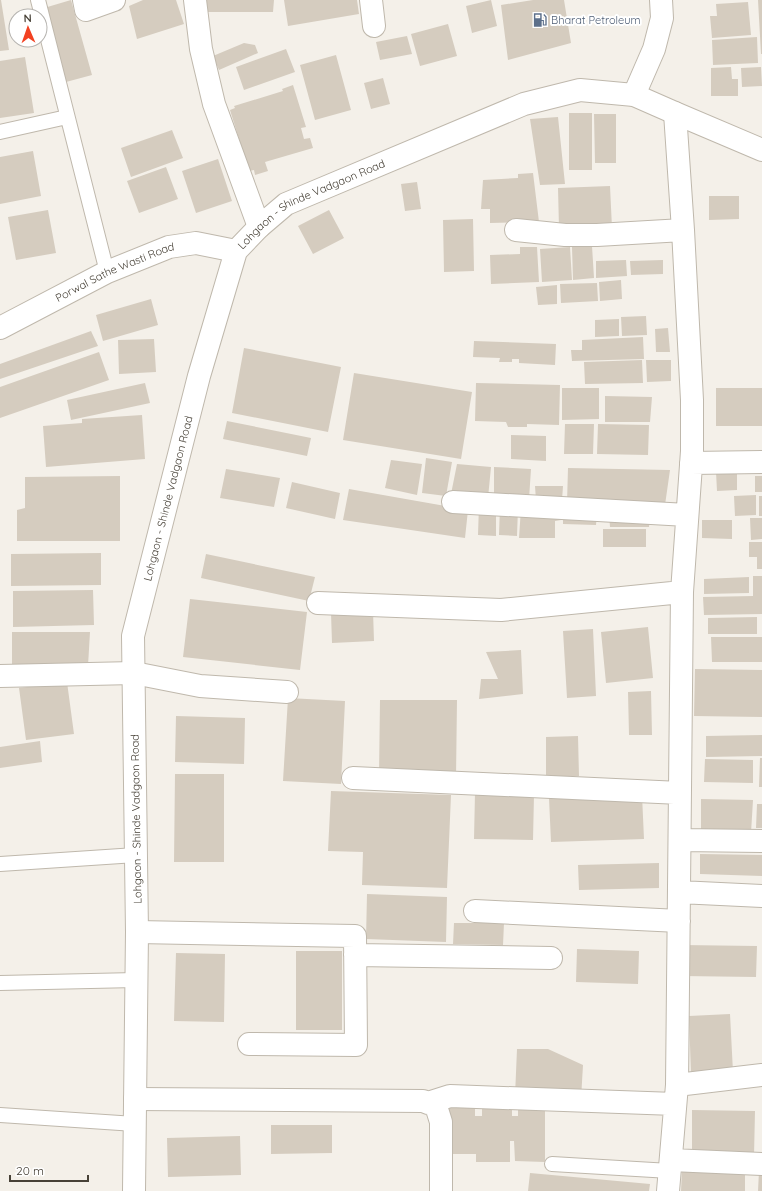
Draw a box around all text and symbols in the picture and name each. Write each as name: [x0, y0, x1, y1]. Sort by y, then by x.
north arrow: [8, 8, 48, 48]
text: N: [23, 11, 32, 25]
fuel station icon: Bharat Petroleum: [532, 12, 548, 28]
place label: Bharat Petroleum: [551, 13, 641, 27]
street label: Lohgaon - Shinde Vadgaon Road: [235, 156, 387, 252]
street label: Porwal Sathe Wasti Road: [53, 239, 175, 305]
street label: Lohgaon - Shinde Vadgaon Road: [140, 414, 196, 583]
street label: Lohgaon - Shinde Vadgaon Road: [128, 734, 144, 904]
scale bar: [10, 1157, 88, 1183]
text: 20 m: [16, 1163, 44, 1178]

